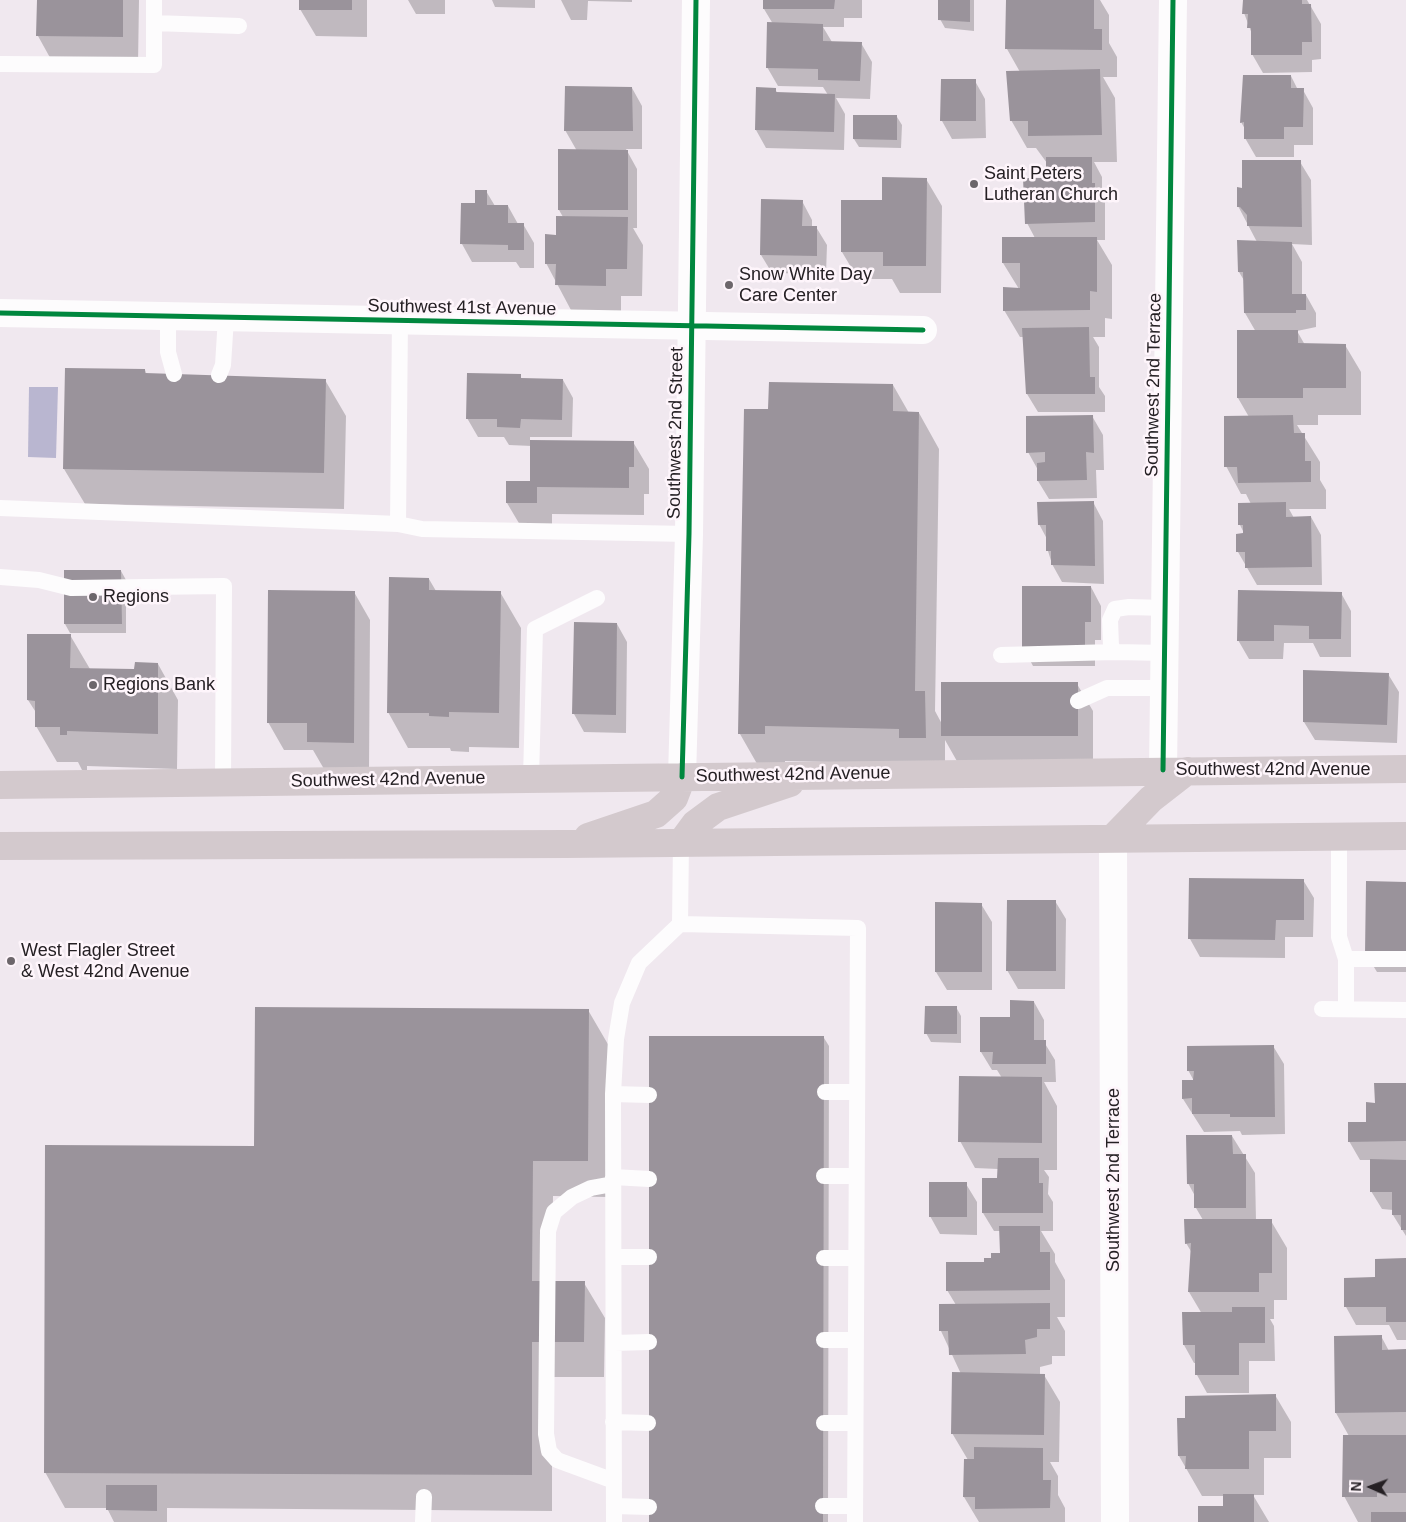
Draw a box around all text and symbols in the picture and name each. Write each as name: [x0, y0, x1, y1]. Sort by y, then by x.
place label: Saint Peters Lutheran Church: [984, 163, 1118, 205]
marker: Saint Peters Lutheran Church: [968, 178, 980, 190]
place label: Snow White Day Care Center: [739, 264, 872, 306]
marker: Snow White Day Care Center: [723, 279, 735, 291]
street label: Southwest 2nd Terrace: [1142, 293, 1166, 477]
street label: Southwest 41st Avenue: [367, 296, 557, 320]
street label: Southwest 2nd Street: [664, 347, 688, 519]
place label: Regions: [103, 586, 169, 608]
marker: Regions: [87, 591, 99, 603]
place label: Regions Bank: [103, 674, 215, 696]
marker: Regions Bank: [87, 679, 99, 691]
street label: Southwest 42nd Avenue: [1176, 759, 1370, 781]
street label: Southwest 42nd Avenue: [695, 763, 891, 787]
street label: Southwest 42nd Avenue: [290, 768, 486, 792]
place label: West Flagler Street & West 42nd Avenue: [21, 940, 189, 982]
marker: West Flagler Street & West 42nd Avenue: [5, 955, 17, 967]
street label: Southwest 2nd Terrace: [1103, 1088, 1125, 1272]
north arrow: [1346, 1462, 1396, 1512]
text: N: [1348, 1481, 1364, 1492]

